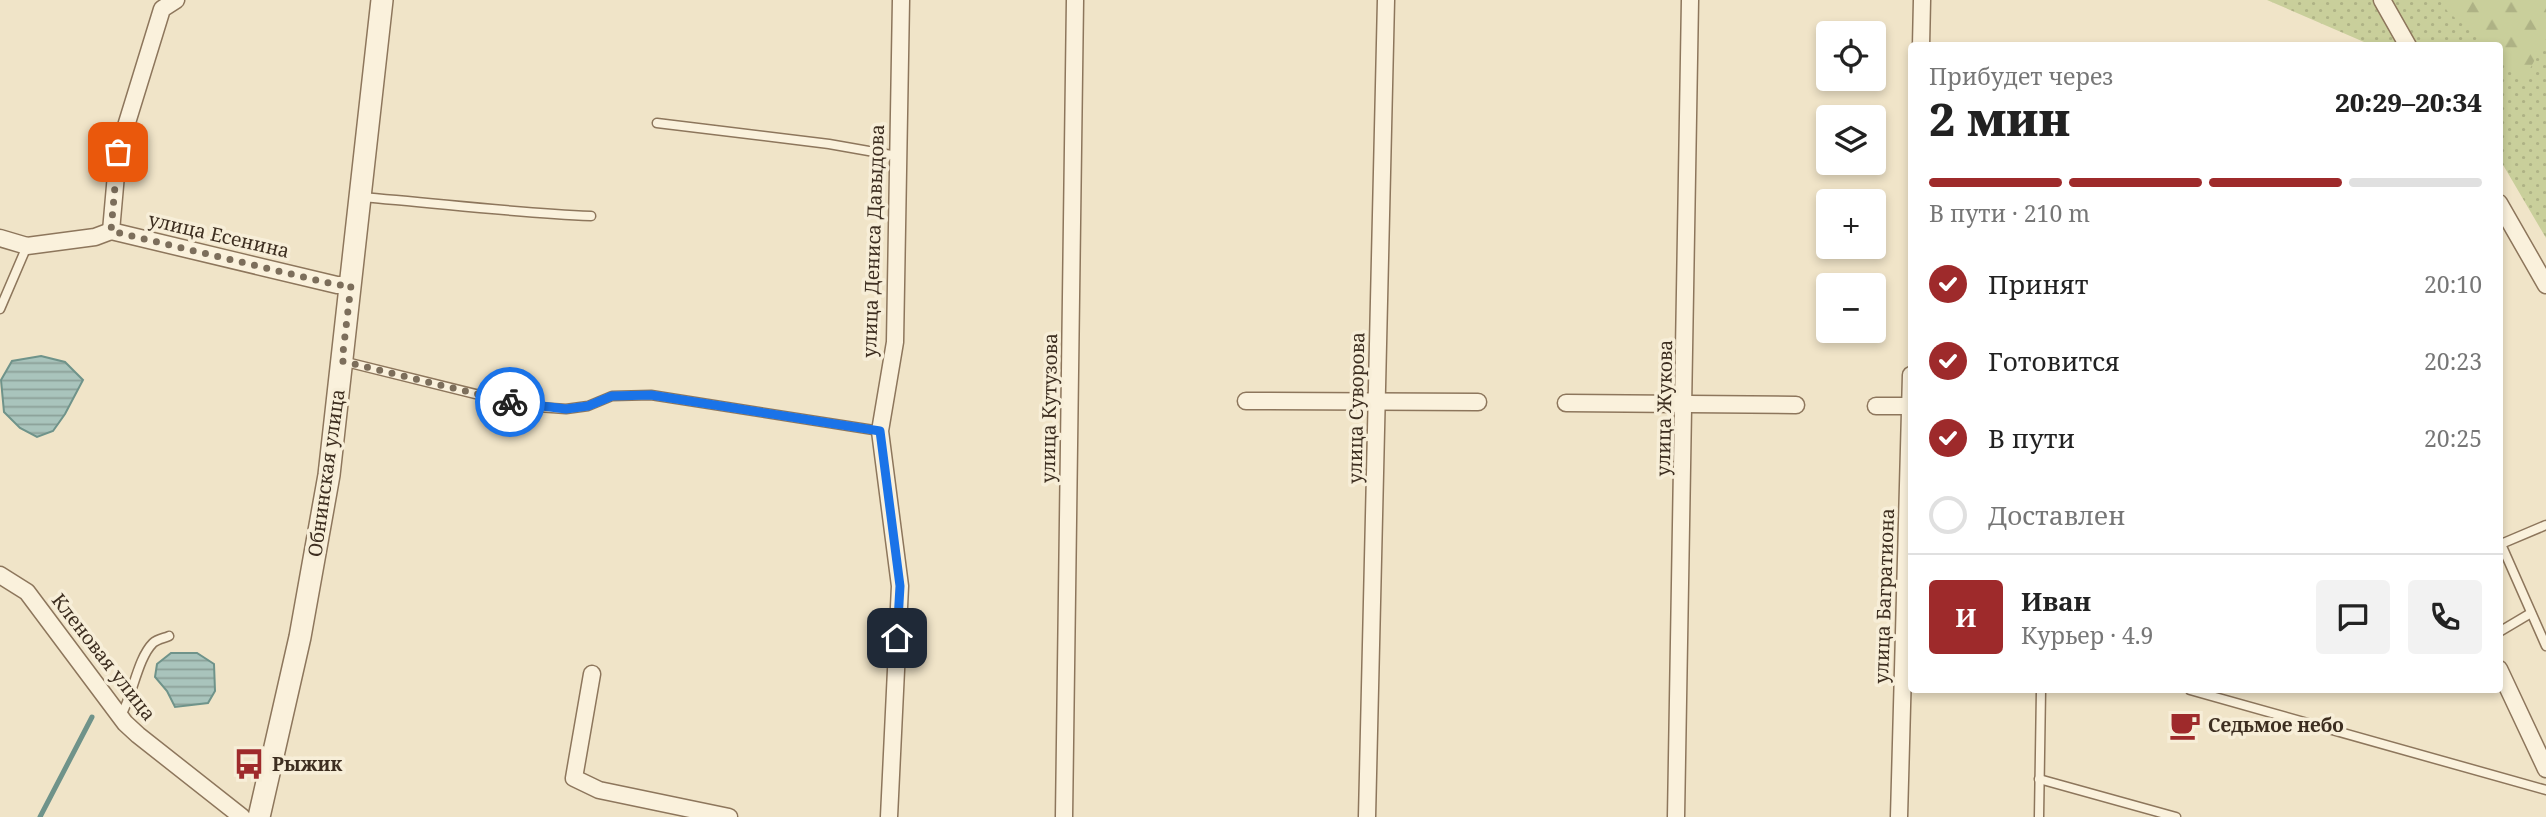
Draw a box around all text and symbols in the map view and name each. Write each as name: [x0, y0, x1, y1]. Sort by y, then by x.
map controls: [1816, 21, 1886, 343]
button: locate: [1816, 21, 1886, 91]
text: Прибудет через: [1929, 60, 2113, 92]
text: 20:29–20:34: [2335, 84, 2482, 120]
text: 2 мин: [1929, 87, 2070, 149]
button: layers: [1816, 105, 1886, 175]
pin: [88, 122, 148, 182]
street label: улица Дениса Давыдова: [856, 124, 890, 358]
icon: bag: [99, 133, 137, 171]
button: +: [1816, 189, 1886, 259]
text: В пути · 210 m: [1929, 197, 2090, 229]
street label: улица Есенина: [146, 206, 292, 264]
icon: check: [1929, 265, 1967, 303]
text: Принят: [1988, 266, 2089, 302]
text: 20:10: [2424, 268, 2482, 300]
button: −: [1816, 273, 1886, 343]
street label: улица Суворова: [1342, 332, 1370, 484]
street label: улица Кутузова: [1035, 333, 1063, 483]
street label: улица Жукова: [1650, 339, 1678, 477]
icon: check: [1929, 342, 1967, 380]
text: Готовится: [1988, 343, 2120, 379]
text: 20:23: [2424, 345, 2482, 377]
courier: [475, 367, 545, 437]
icon: bike: [491, 383, 529, 421]
street label: Обнинская улица: [301, 387, 351, 559]
icon: check: [1929, 419, 1967, 457]
text: В пути: [1988, 420, 2075, 456]
text: 20:25: [2424, 422, 2482, 454]
text: Доставлен: [1988, 497, 2125, 533]
street label: улица Багратиона: [1868, 508, 1900, 684]
button: chat: [2316, 580, 2390, 654]
button: phone: [2408, 580, 2482, 654]
text: Иван: [2021, 583, 2091, 619]
street label: Кленовая улица: [46, 588, 162, 726]
text: И: [1955, 599, 1977, 635]
pin: [867, 608, 927, 668]
icon: home: [878, 619, 916, 657]
text: Курьер · 4.9: [2021, 619, 2153, 651]
cafe icon: Седьмое небо: [2168, 708, 2202, 742]
place label: Седьмое небо: [2208, 712, 2344, 738]
bus stop icon: Рыжик: [232, 747, 266, 781]
place label: Рыжик: [272, 751, 342, 777]

